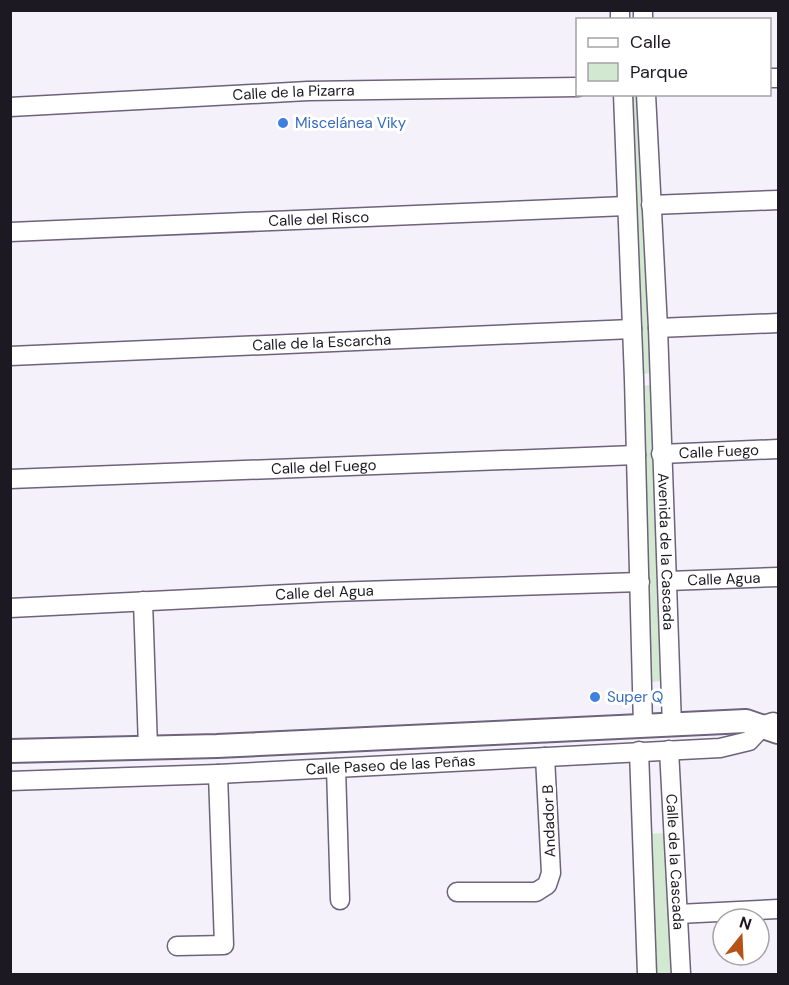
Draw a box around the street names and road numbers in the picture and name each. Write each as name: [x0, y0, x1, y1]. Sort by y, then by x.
street label: Calle de la Pizarra: [232, 80, 355, 105]
street label: Calle del Risco: [268, 207, 370, 231]
street label: Calle de la Escarcha: [252, 329, 392, 355]
street label: Calle Fuego: [678, 440, 760, 463]
street label: Calle del Fuego: [271, 455, 377, 479]
street label: Avenida de la Cascada: [653, 473, 679, 631]
street label: Calle Agua: [687, 568, 761, 590]
street label: Calle del Agua: [275, 581, 374, 605]
street label: Calle Paseo de las Peñas: [305, 751, 476, 779]
street label: Andador B: [538, 784, 560, 858]
street label: Calle de la Cascada: [661, 793, 689, 931]

